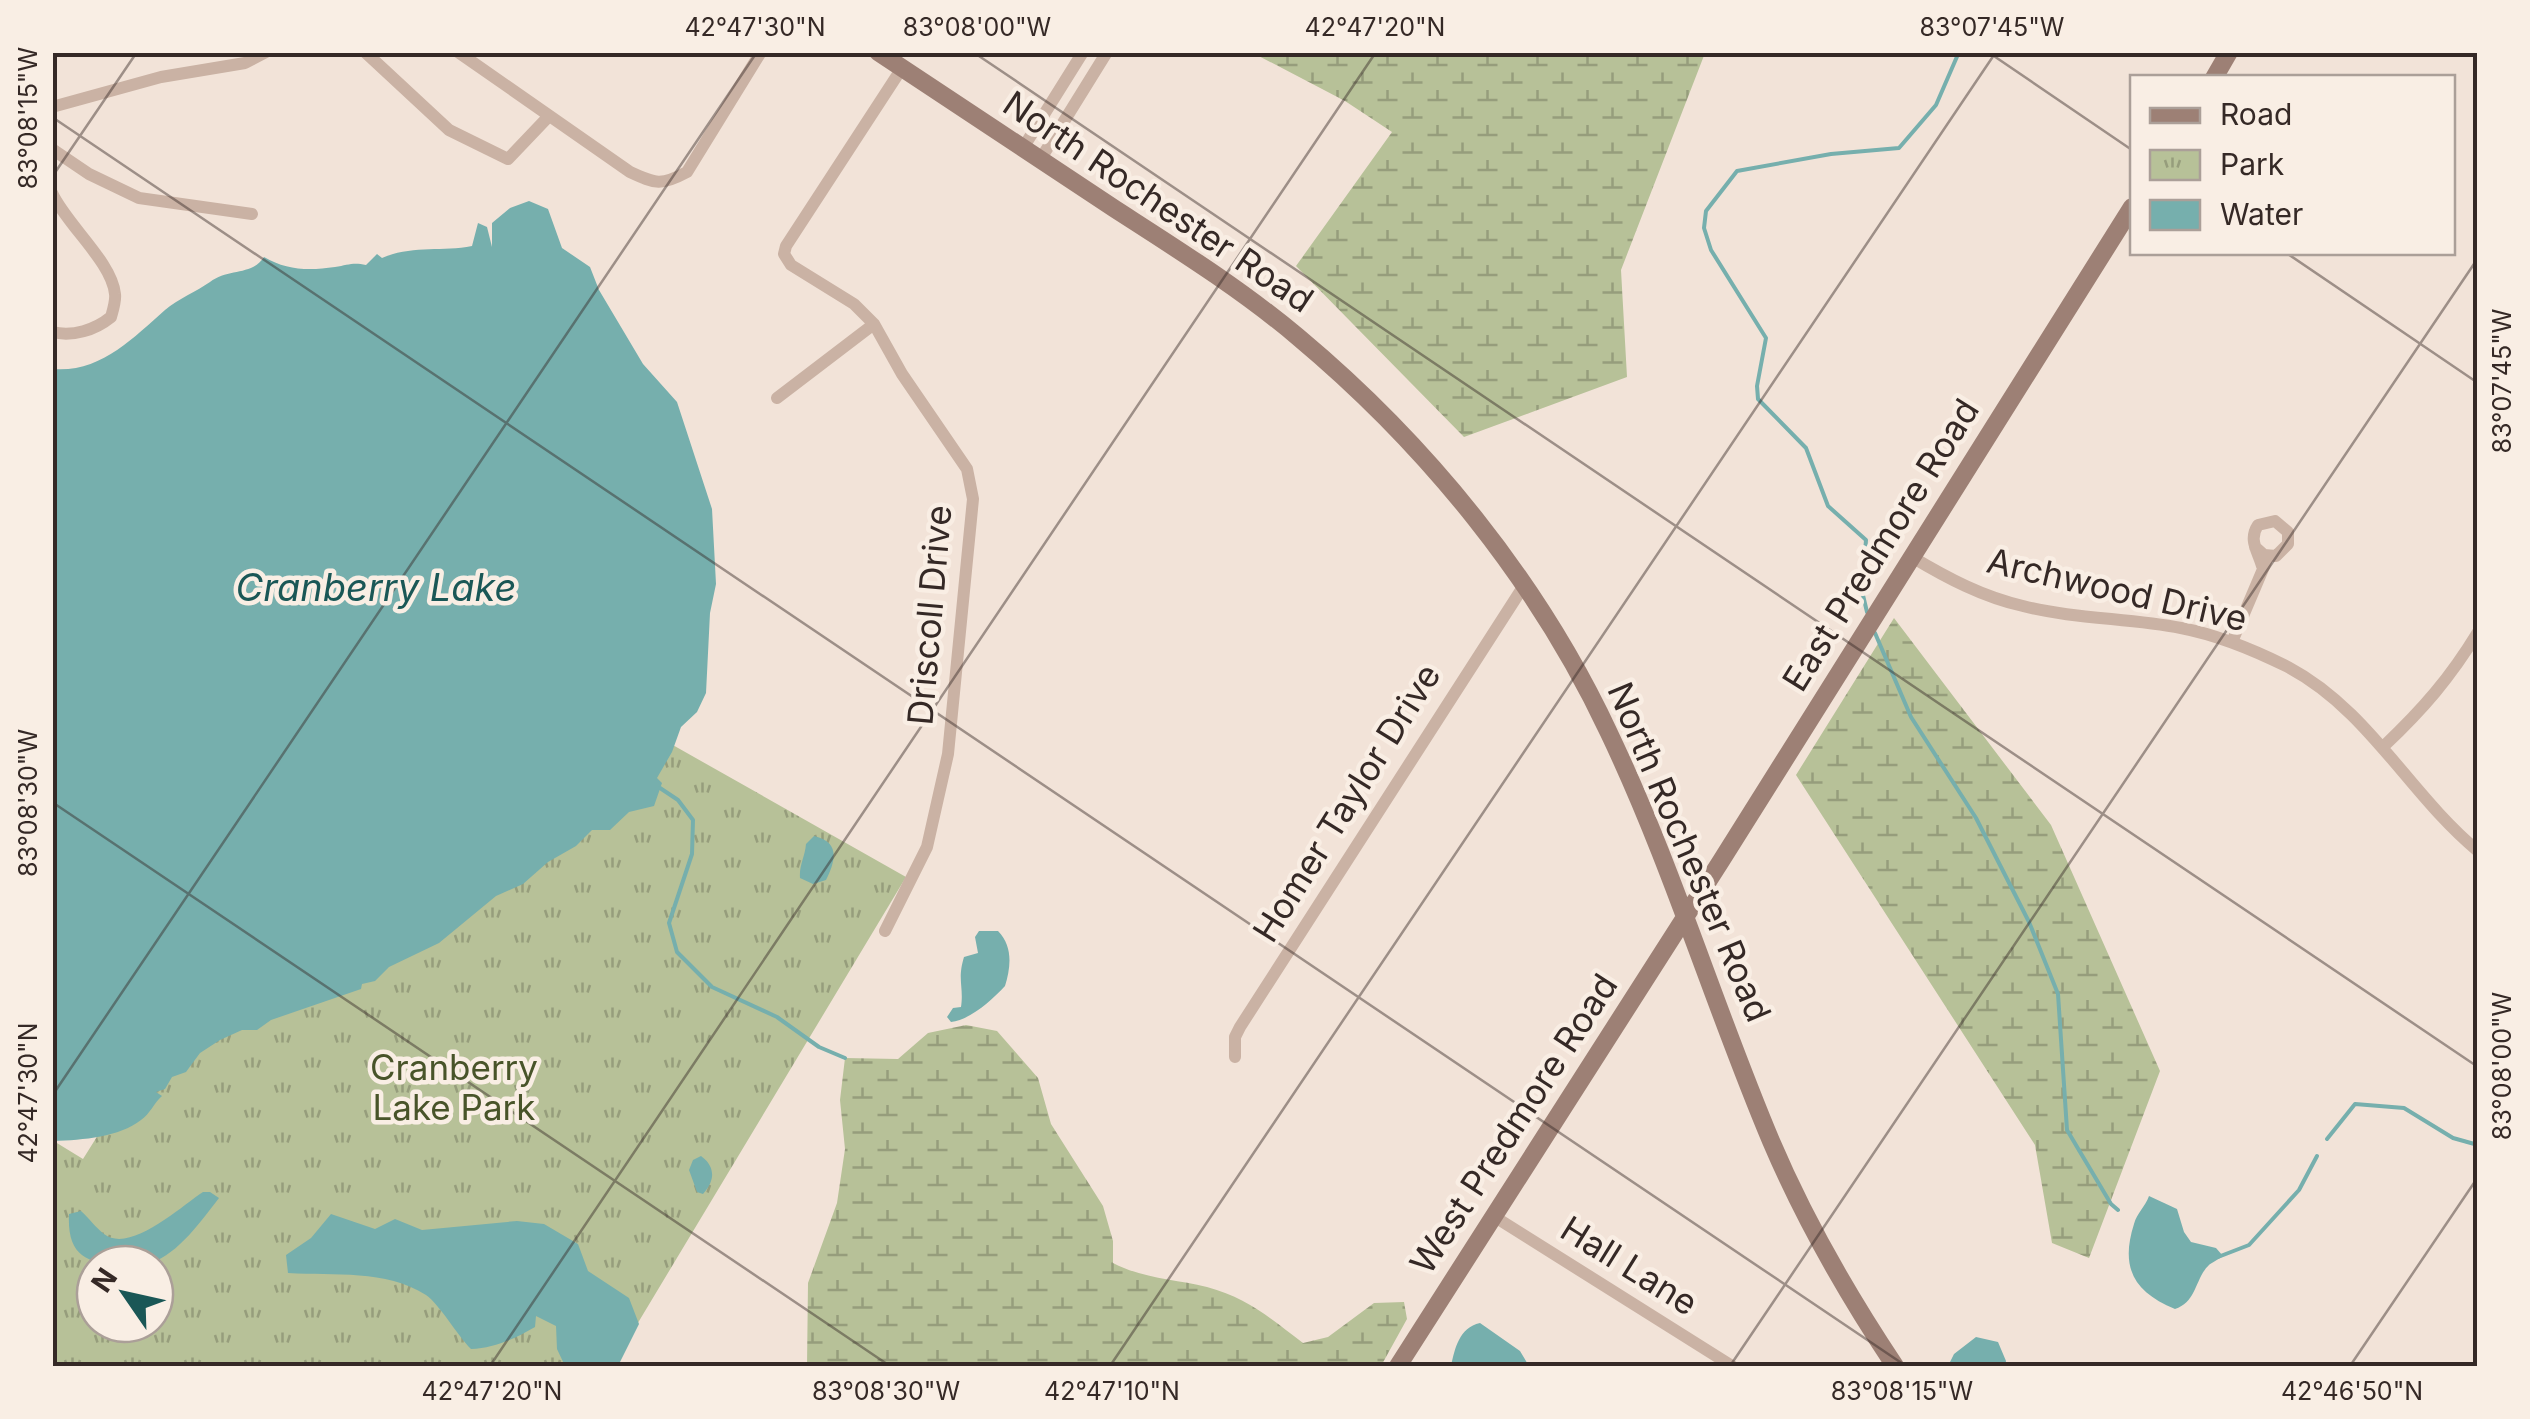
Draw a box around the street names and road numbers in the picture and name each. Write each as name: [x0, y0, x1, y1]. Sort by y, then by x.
street label: North Rochester Road: [996, 82, 1321, 321]
street label: East Predmore Road: [1773, 391, 1987, 698]
street label: Driscoll Drive: [898, 503, 960, 727]
street label: Archwood Drive: [1983, 539, 2251, 639]
street label: Homer Taylor Drive: [1244, 656, 1449, 949]
street label: North Rochester Road: [1599, 676, 1780, 1028]
street label: West Predmore Road: [1401, 966, 1626, 1281]
street label: Hall Lane: [1554, 1207, 1706, 1323]

